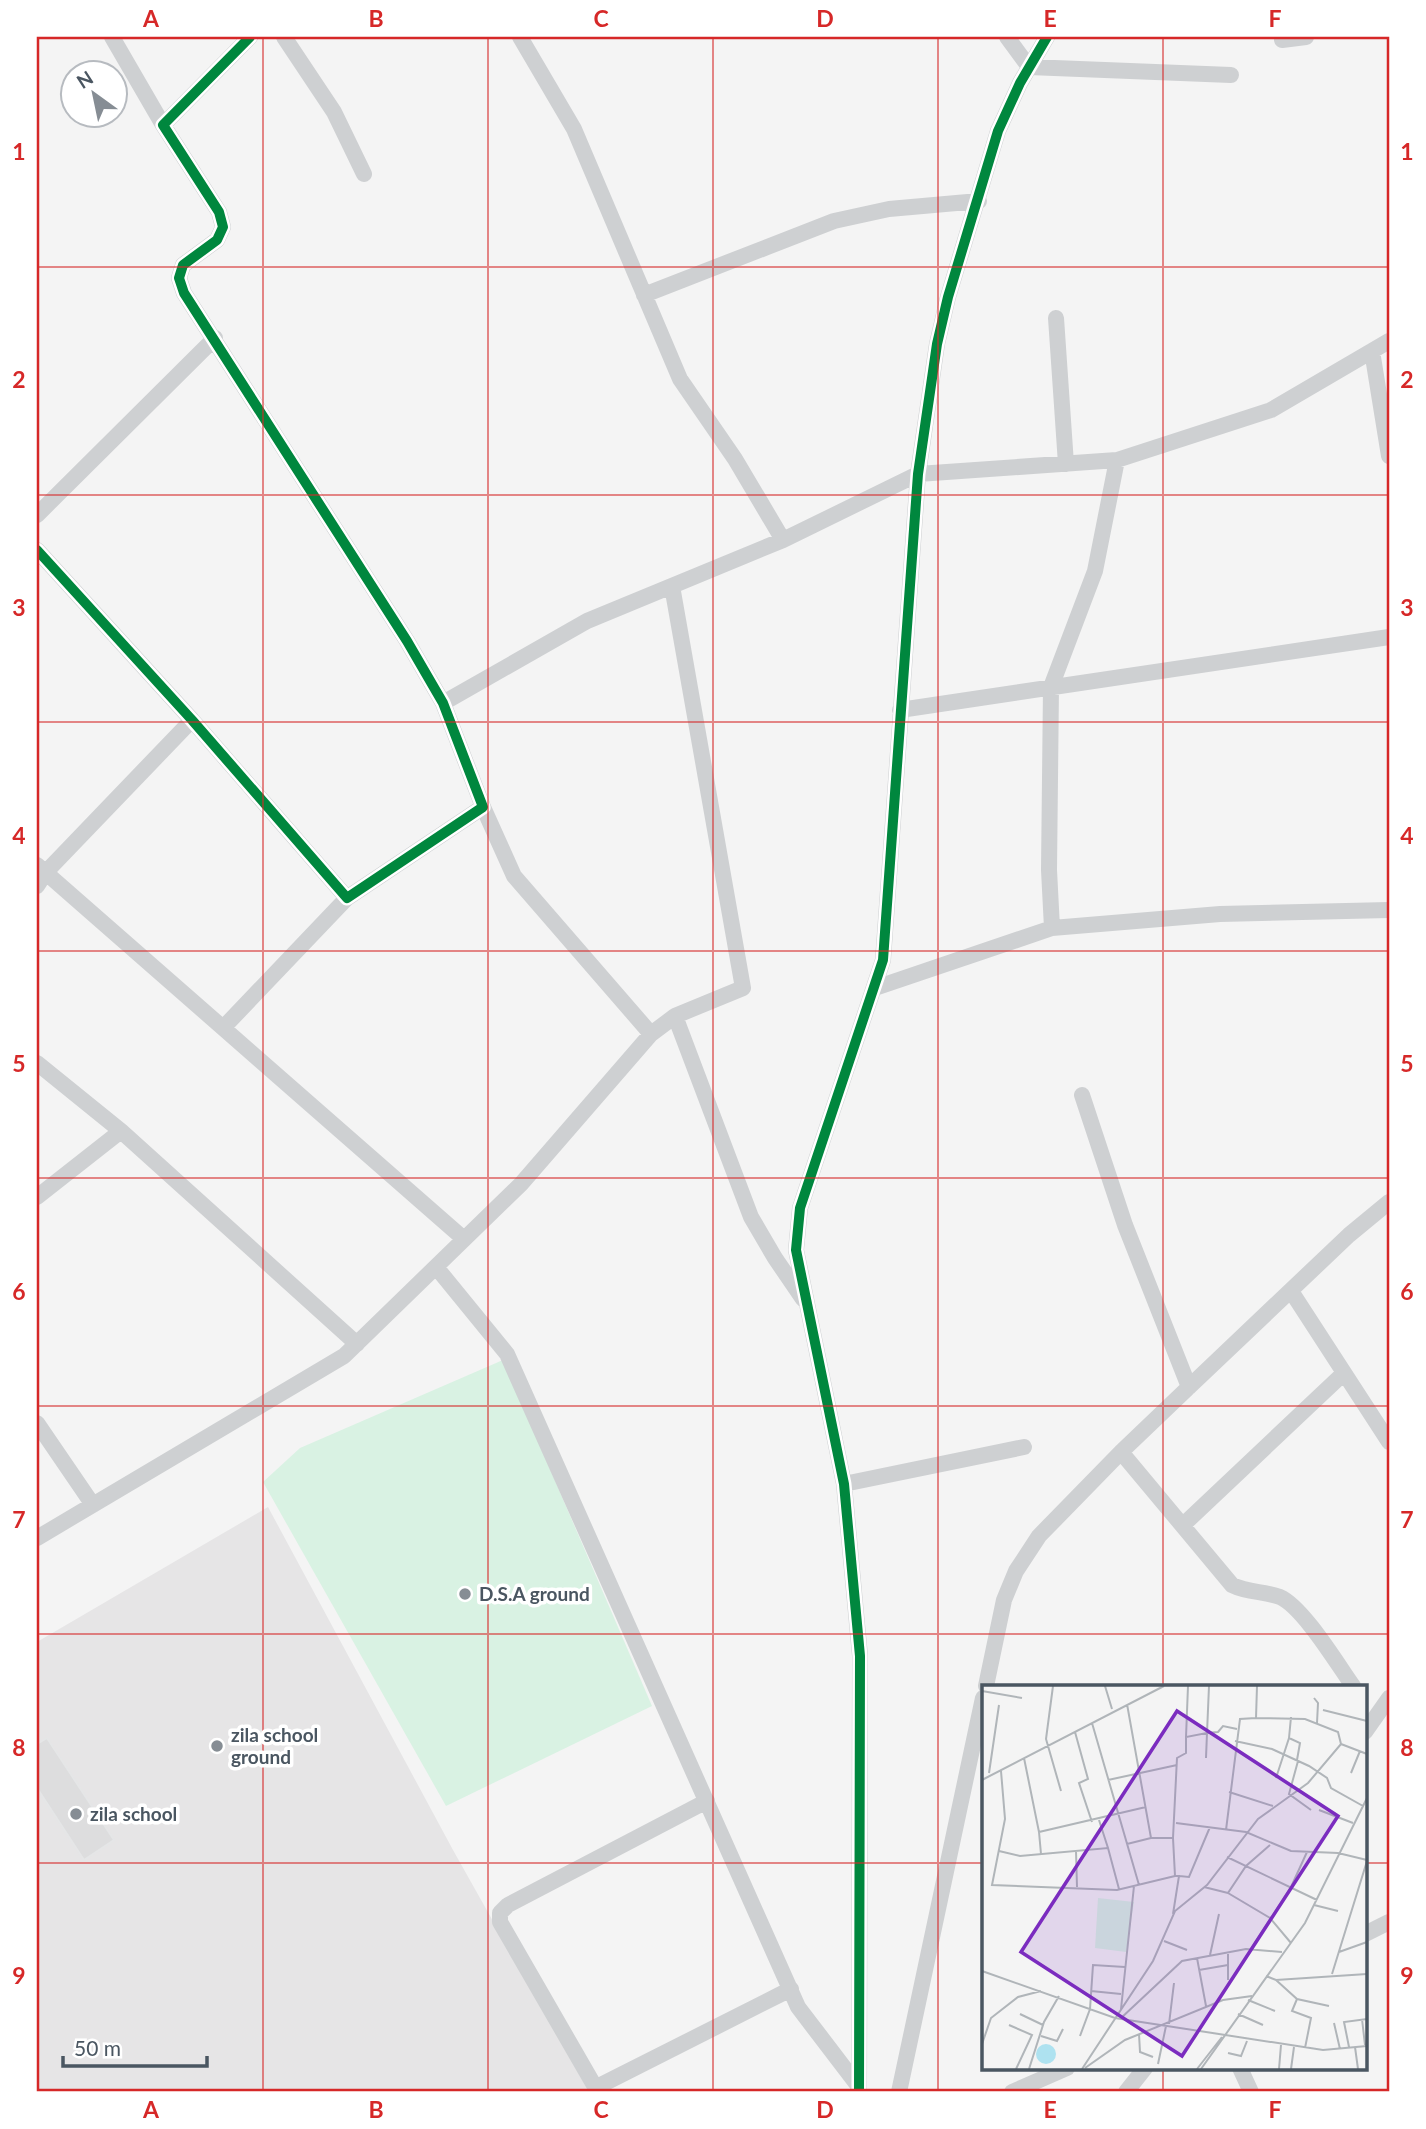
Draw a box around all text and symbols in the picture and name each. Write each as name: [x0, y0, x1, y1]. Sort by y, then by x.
text: A: [142, 4, 160, 32]
text: B: [368, 4, 384, 32]
text: C: [593, 4, 609, 32]
text: D: [816, 4, 834, 32]
text: E: [1043, 4, 1057, 32]
text: F: [1268, 4, 1282, 32]
north arrow: [60, 60, 130, 130]
text: N: [72, 66, 97, 93]
text: 1: [12, 137, 26, 165]
text: 1: [1400, 137, 1414, 165]
text: 2: [12, 365, 26, 393]
text: 2: [1400, 365, 1414, 393]
text: 3: [12, 593, 26, 621]
text: 3: [1400, 593, 1414, 621]
text: 4: [12, 821, 26, 849]
text: 4: [1400, 821, 1414, 849]
text: 5: [12, 1049, 26, 1077]
text: 5: [1400, 1049, 1414, 1077]
text: 6: [12, 1277, 26, 1305]
text: 6: [1400, 1277, 1414, 1305]
text: 7: [12, 1505, 26, 1533]
text: 7: [1400, 1505, 1414, 1533]
place label: D.S.A ground: [479, 1582, 590, 1605]
marker: D.S.A ground: [457, 1586, 473, 1602]
inset map: [982, 1685, 1366, 2070]
place label: zila school ground: [231, 1723, 318, 1768]
text: 8: [12, 1733, 26, 1761]
text: 8: [1400, 1733, 1414, 1761]
marker: zila school ground: [209, 1738, 225, 1754]
place label: zila school: [90, 1802, 177, 1825]
marker: zila school: [68, 1806, 84, 1822]
text: 9: [12, 1961, 26, 1989]
text: 9: [1400, 1961, 1414, 1989]
scale bar: [63, 2024, 206, 2068]
text: 50 m: [74, 2035, 121, 2060]
text: A: [142, 2095, 160, 2123]
text: B: [368, 2095, 384, 2123]
text: C: [593, 2095, 609, 2123]
text: D: [816, 2095, 834, 2123]
text: E: [1043, 2095, 1057, 2123]
text: F: [1268, 2095, 1282, 2123]

